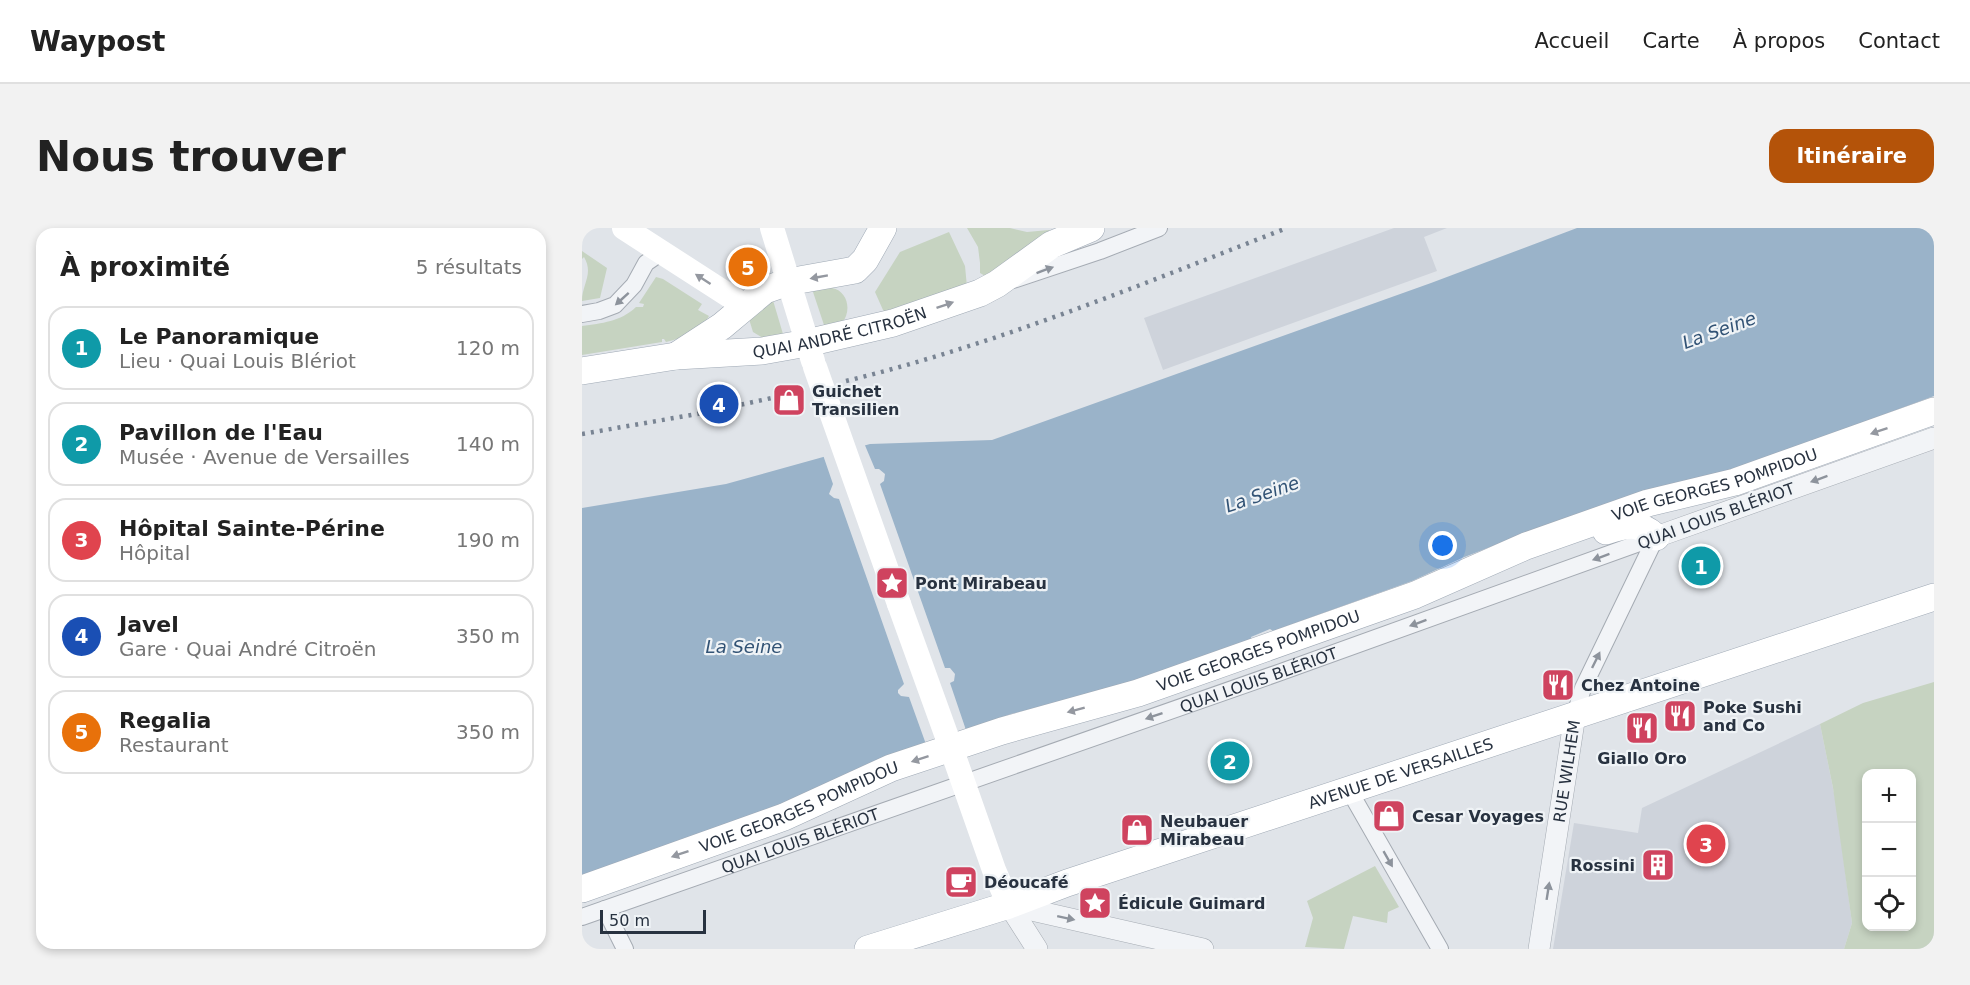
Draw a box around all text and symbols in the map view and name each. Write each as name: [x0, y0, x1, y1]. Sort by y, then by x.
text: Waypost: [30, 25, 166, 58]
text: Accueil: [1534, 29, 1609, 53]
text: Carte: [1642, 29, 1700, 53]
text: À propos: [1733, 29, 1825, 53]
text: Contact: [1858, 29, 1940, 53]
button: Itinéraire: [1769, 129, 1934, 183]
text: Nous trouver: [36, 132, 346, 181]
pin: 5: [728, 244, 768, 290]
text: À proximité: [60, 252, 230, 282]
text: 5 résultats: [416, 255, 522, 279]
one-way arrow: [1036, 265, 1054, 275]
one-way arrow: [696, 273, 712, 285]
one-way arrow: [809, 273, 828, 282]
one-way arrow: [614, 292, 629, 306]
one-way arrow: [936, 300, 954, 310]
street label: QUAI ANDRÉ CITROËN: [752, 303, 929, 361]
water label: La Seine: [1679, 307, 1759, 353]
text: Le Panoramique: [119, 324, 319, 349]
text: 1: [75, 336, 88, 360]
text: 120 m: [456, 336, 520, 360]
text: Lieu · Quai Louis Blériot: [119, 349, 356, 373]
pin: 4: [700, 382, 738, 426]
shop icon: Guichet Transilien: [771, 382, 807, 418]
place label: Guichet Transilien: [812, 382, 899, 419]
text: Pavillon de l'Eau: [119, 420, 323, 445]
one-way arrow: [1870, 426, 1888, 436]
text: 2: [75, 432, 88, 456]
text: 140 m: [456, 432, 520, 456]
street label: VOIE GEORGES POMPIDOU: [1609, 444, 1820, 525]
text: Musée · Avenue de Versailles: [119, 445, 410, 469]
water label: La Seine: [1222, 472, 1302, 516]
one-way arrow: [1810, 474, 1828, 484]
street label: QUAI LOUIS BLÉRIOT: [1635, 479, 1797, 553]
text: Hôpital Sainte-Périne: [119, 516, 385, 541]
text: 3: [75, 528, 88, 552]
text: 190 m: [456, 528, 520, 552]
your location: [1428, 531, 1457, 560]
text: Hôpital: [119, 541, 190, 565]
pin: 1: [1682, 544, 1720, 588]
one-way arrow: [1592, 553, 1610, 563]
place icon: Pont Mirabeau: [874, 565, 910, 601]
place label: Pont Mirabeau: [915, 574, 1047, 593]
street label: VOIE GEORGES POMPIDOU: [1154, 606, 1363, 695]
text: Javel: [119, 612, 179, 637]
one-way arrow: [1408, 619, 1426, 629]
text: 4: [75, 624, 88, 648]
text: 350 m: [456, 624, 520, 648]
water label: La Seine: [706, 636, 782, 657]
text: Gare · Quai André Citroën: [119, 637, 376, 661]
street label: QUAI LOUIS BLÉRIOT: [1177, 643, 1340, 716]
one-way arrow: [1591, 652, 1601, 669]
restaurant icon: Chez Antoine: [1540, 667, 1576, 703]
place label: Chez Antoine: [1581, 676, 1700, 695]
restaurant icon: Poke Sushi and Co: [1662, 698, 1698, 734]
place label: Poke Sushi and Co: [1703, 698, 1802, 735]
one-way arrow: [1067, 706, 1085, 716]
text: Regalia: [119, 708, 211, 733]
restaurant icon: Giallo Oro: [1624, 710, 1660, 746]
one-way arrow: [1145, 712, 1163, 722]
street label: RUE WILHEM: [1549, 719, 1584, 824]
text: 5: [75, 720, 88, 744]
text: 350 m: [456, 720, 520, 744]
text: Restaurant: [119, 733, 229, 757]
street label: AVENUE DE VERSAILLES: [1306, 734, 1496, 812]
pin: 2: [1210, 738, 1250, 784]
place label: Giallo Oro: [1597, 749, 1687, 768]
one-way arrow: [911, 755, 929, 764]
street label: VOIE GEORGES POMPIDOU: [696, 757, 901, 856]
map controls: [1862, 769, 1916, 931]
button: +: [1862, 769, 1916, 823]
shop icon: Cesar Voyages: [1371, 798, 1407, 834]
street label: QUAI LOUIS BLÉRIOT: [719, 804, 882, 877]
place label: Cesar Voyages: [1412, 807, 1544, 826]
shop icon: Neubauer Mirabeau: [1119, 812, 1155, 848]
place label: Neubauer Mirabeau: [1160, 812, 1248, 849]
pin: 3: [1686, 822, 1726, 866]
button: −: [1862, 823, 1916, 877]
building icon: Rossini: [1640, 847, 1676, 883]
one-way arrow: [671, 850, 689, 860]
one-way arrow: [1383, 851, 1393, 868]
place label: Rossini: [1570, 856, 1635, 875]
cafe icon: Déoucafé: [943, 864, 979, 900]
place label: Déoucafé: [984, 873, 1069, 892]
button: locate: [1862, 877, 1916, 931]
one-way arrow: [1544, 882, 1553, 901]
place icon: Édicule Guimard: [1077, 885, 1113, 921]
place label: Édicule Guimard: [1118, 894, 1265, 913]
scale bar: [600, 907, 706, 934]
text: 50 m: [609, 911, 650, 930]
one-way arrow: [1057, 914, 1076, 923]

